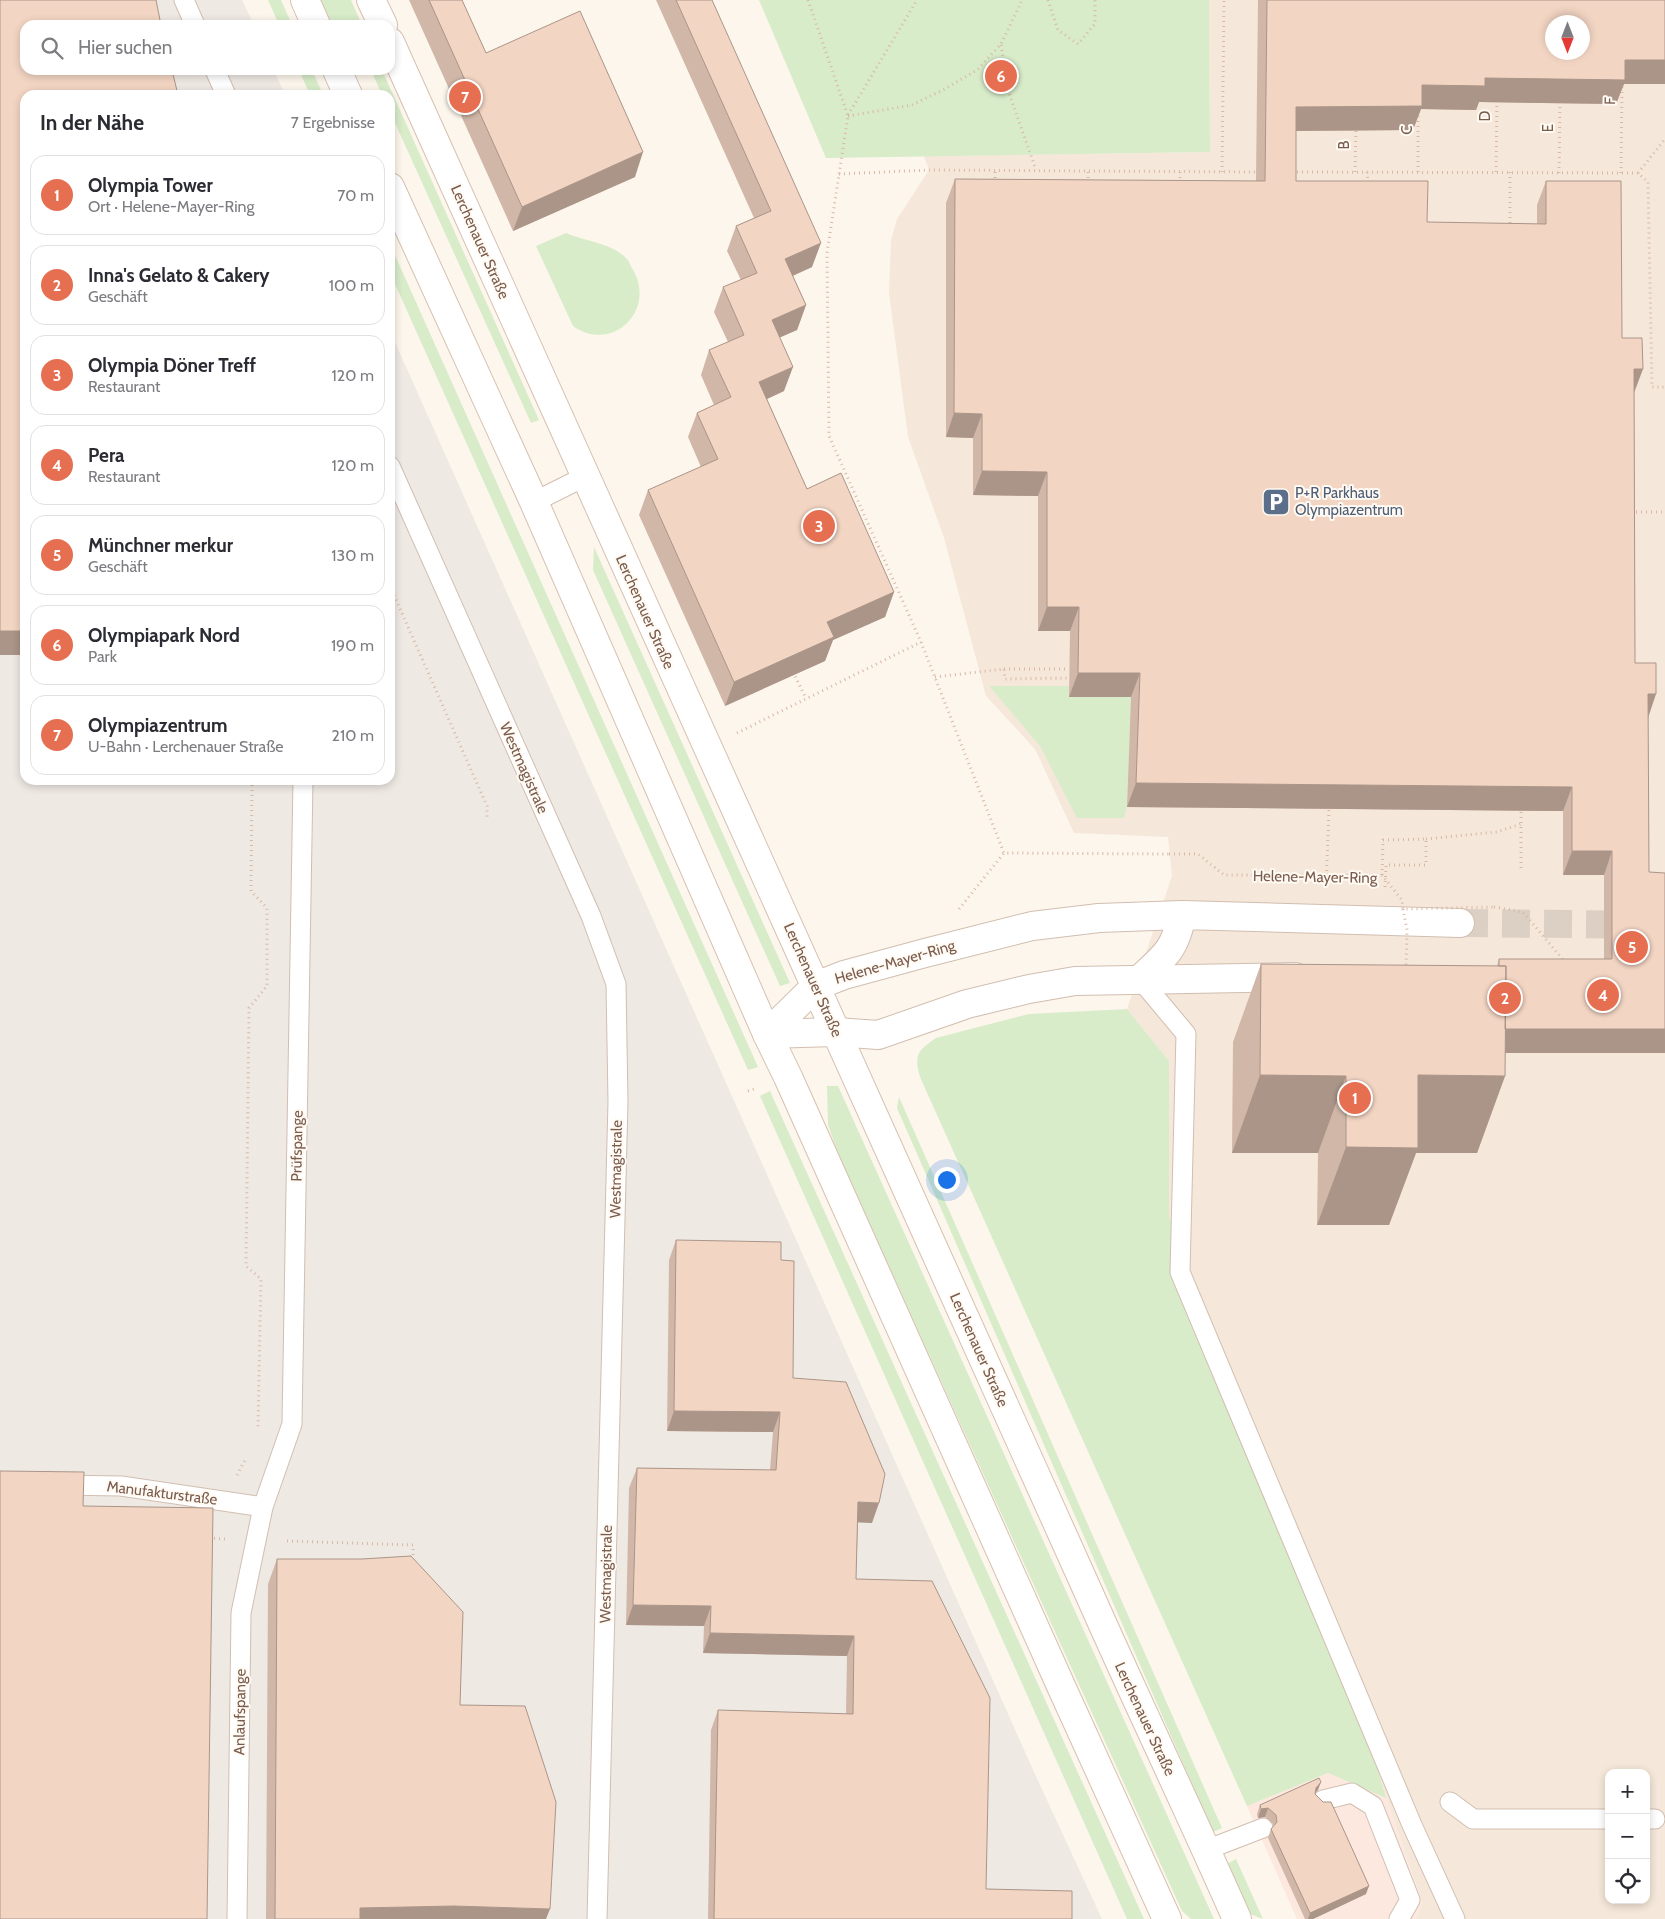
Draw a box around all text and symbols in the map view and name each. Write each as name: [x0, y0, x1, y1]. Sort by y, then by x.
north arrow: [1545, 15, 1590, 60]
search box: [20, 20, 395, 75]
icon: search: [38, 34, 66, 62]
text: Hier suchen: [78, 36, 172, 59]
pin: 6: [985, 57, 1017, 95]
pin: 7: [449, 78, 481, 116]
street label: F: [1601, 97, 1619, 105]
text: In der Nähe: [40, 110, 144, 135]
street label: D: [1476, 110, 1494, 121]
text: 7 Ergebnisse: [291, 113, 375, 132]
street label: E: [1539, 124, 1557, 132]
street label: C: [1398, 125, 1416, 135]
street label: B: [1335, 140, 1353, 149]
text: Olympia Tower: [88, 174, 213, 197]
street label: Lerchenauer Straße: [447, 182, 513, 302]
text: 1: [54, 186, 60, 205]
text: 70 m: [337, 186, 374, 205]
text: Ort · Helene-Mayer-Ring: [88, 197, 254, 216]
text: Inna's Gelato & Cakery: [88, 264, 269, 287]
text: 2: [53, 276, 61, 295]
text: 100 m: [329, 276, 374, 295]
text: Geschäft: [88, 287, 148, 306]
text: Olympia Döner Treff: [88, 354, 256, 377]
text: 3: [53, 366, 61, 385]
text: 120 m: [332, 366, 374, 385]
text: Restaurant: [88, 377, 160, 396]
text: Pera: [88, 444, 125, 467]
text: 4: [52, 456, 62, 475]
text: 120 m: [332, 456, 374, 475]
text: Restaurant: [88, 467, 160, 486]
place label: P+R Parkhaus Olympiazentrum: [1295, 484, 1403, 519]
parking icon: P+R Parkhaus Olympiazentrum: [1261, 487, 1291, 517]
pin: 3: [803, 507, 835, 545]
text: Münchner merkur: [88, 534, 233, 557]
text: 5: [53, 546, 61, 565]
text: 130 m: [331, 546, 374, 565]
street label: Lerchenauer Straße: [612, 552, 678, 672]
text: Geschäft: [88, 557, 148, 576]
text: Olympiapark Nord: [88, 624, 240, 647]
text: 6: [53, 636, 62, 655]
text: 190 m: [331, 636, 374, 655]
text: Park: [88, 647, 117, 666]
text: Olympiazentrum: [88, 714, 228, 737]
street label: Westmagistrale: [496, 720, 552, 817]
text: 7: [53, 726, 61, 745]
text: 210 m: [332, 726, 374, 745]
text: U-Bahn · Lerchenauer Straße: [88, 737, 284, 756]
street label: Helene-Mayer-Ring: [1253, 867, 1378, 887]
street label: Lerchenauer Straße: [780, 920, 846, 1040]
pin: 5: [1616, 928, 1648, 966]
street label: Helene-Mayer-Ring: [833, 936, 958, 988]
pin: 4: [1587, 976, 1619, 1014]
pin: 2: [1489, 979, 1521, 1017]
pin: 1: [1339, 1079, 1371, 1117]
street label: Prüfspange: [287, 1110, 307, 1182]
street label: Westmagistrale: [606, 1119, 626, 1218]
your location: [934, 1167, 960, 1193]
street label: Lerchenauer Straße: [946, 1290, 1012, 1410]
street label: Manufakturstraße: [106, 1477, 219, 1509]
street label: Westmagistrale: [596, 1524, 616, 1623]
street label: Lerchenauer Straße: [1111, 1659, 1179, 1779]
street label: Anlaufspange: [230, 1668, 250, 1755]
map controls: [1605, 1769, 1650, 1904]
button: +: [1605, 1769, 1650, 1814]
button: −: [1605, 1814, 1650, 1859]
button: locate: [1605, 1859, 1650, 1904]

